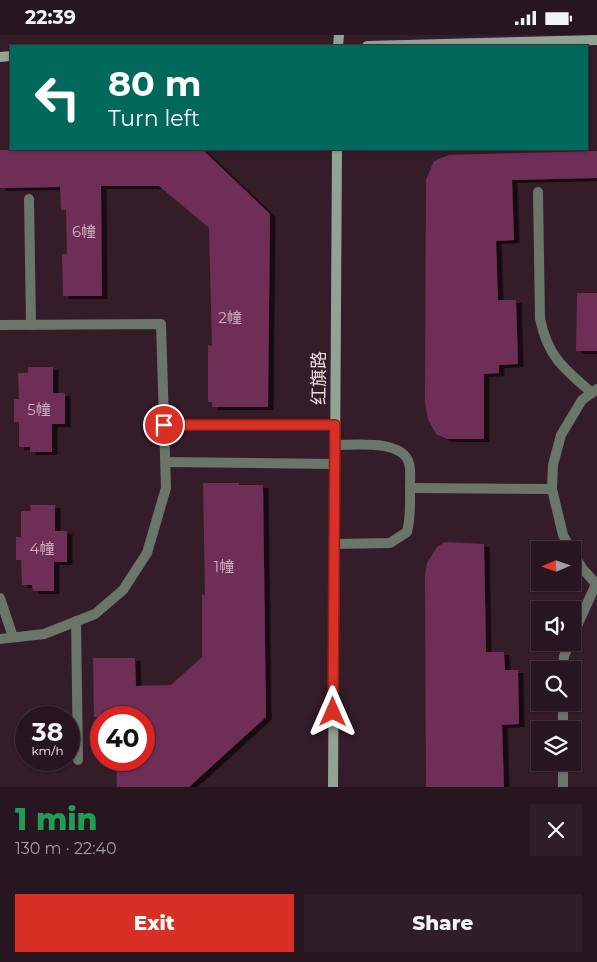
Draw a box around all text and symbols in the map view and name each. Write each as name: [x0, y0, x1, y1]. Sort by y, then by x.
text: 22:39: [25, 6, 76, 29]
text: 80 m: [108, 62, 202, 105]
icon: left: [25, 65, 90, 130]
text: Turn left: [108, 105, 200, 132]
house number: 6幢: [72, 222, 96, 241]
house number: 2幢: [218, 308, 242, 327]
street label: 红旗路: [308, 351, 330, 405]
house number: 5幢: [27, 400, 51, 419]
pin: [143, 404, 185, 446]
icon: arrive: [150, 411, 178, 439]
house number: 4幢: [30, 539, 54, 558]
north arrow: [531, 541, 581, 591]
map controls: [531, 541, 581, 771]
house number: 1幢: [214, 557, 234, 576]
button: sound: [531, 601, 581, 651]
button: search: [531, 661, 581, 711]
position arrow: [306, 685, 358, 737]
speed limit sign: 40: [90, 706, 155, 771]
text: 38: [32, 717, 63, 747]
button: layers: [531, 721, 581, 771]
text: km/h: [31, 743, 64, 758]
text: 1 min: [15, 801, 98, 838]
button: close: [530, 804, 582, 856]
text: 130 m · 22:40: [15, 839, 117, 858]
button: Exit: [15, 894, 294, 952]
button: Share: [304, 894, 582, 952]

